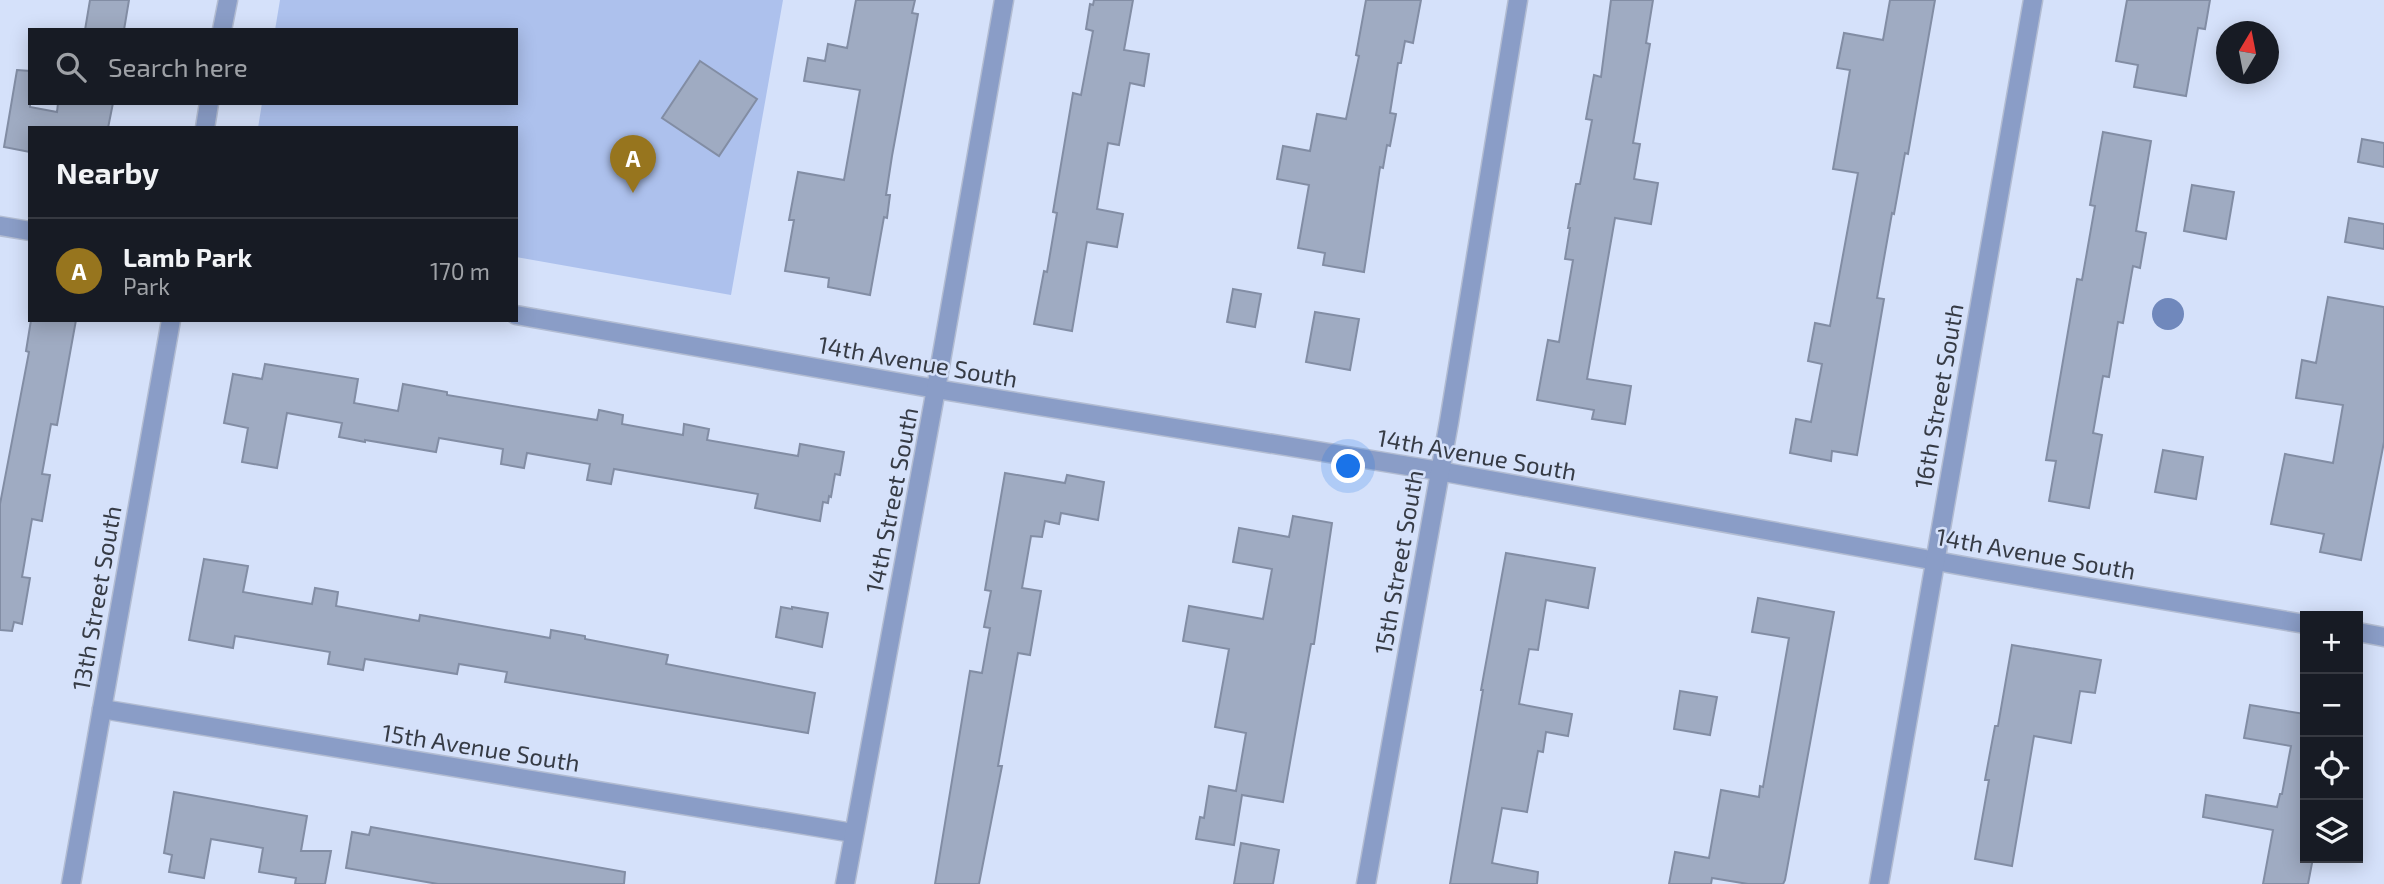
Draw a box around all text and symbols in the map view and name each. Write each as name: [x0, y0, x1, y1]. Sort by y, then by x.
north arrow: [2216, 21, 2279, 84]
search box: [28, 28, 518, 105]
icon: search: [52, 48, 90, 86]
text: Search here: [108, 51, 248, 82]
pin: A: [610, 135, 656, 193]
text: Nearby: [56, 154, 159, 190]
text: Lamb Park: [123, 241, 252, 272]
text: A: [71, 257, 87, 285]
text: 170 m: [430, 257, 490, 285]
text: Park: [123, 272, 170, 300]
street label: 16th Street South: [1907, 301, 1969, 491]
street label: 14th Avenue South: [816, 329, 1020, 393]
street label: 14th Street South: [859, 405, 923, 595]
street label: 14th Avenue South: [1375, 422, 1579, 486]
your location: [1331, 449, 1365, 483]
street label: 15th Street South: [1368, 468, 1428, 656]
street label: 13th Street South: [65, 503, 127, 693]
street label: 14th Avenue South: [1934, 521, 2138, 585]
map controls: [2300, 611, 2363, 863]
button: +: [2300, 611, 2363, 674]
button: −: [2300, 674, 2363, 737]
street label: 15th Avenue South: [380, 717, 582, 777]
button: locate: [2300, 737, 2363, 800]
button: layers: [2300, 800, 2363, 863]

